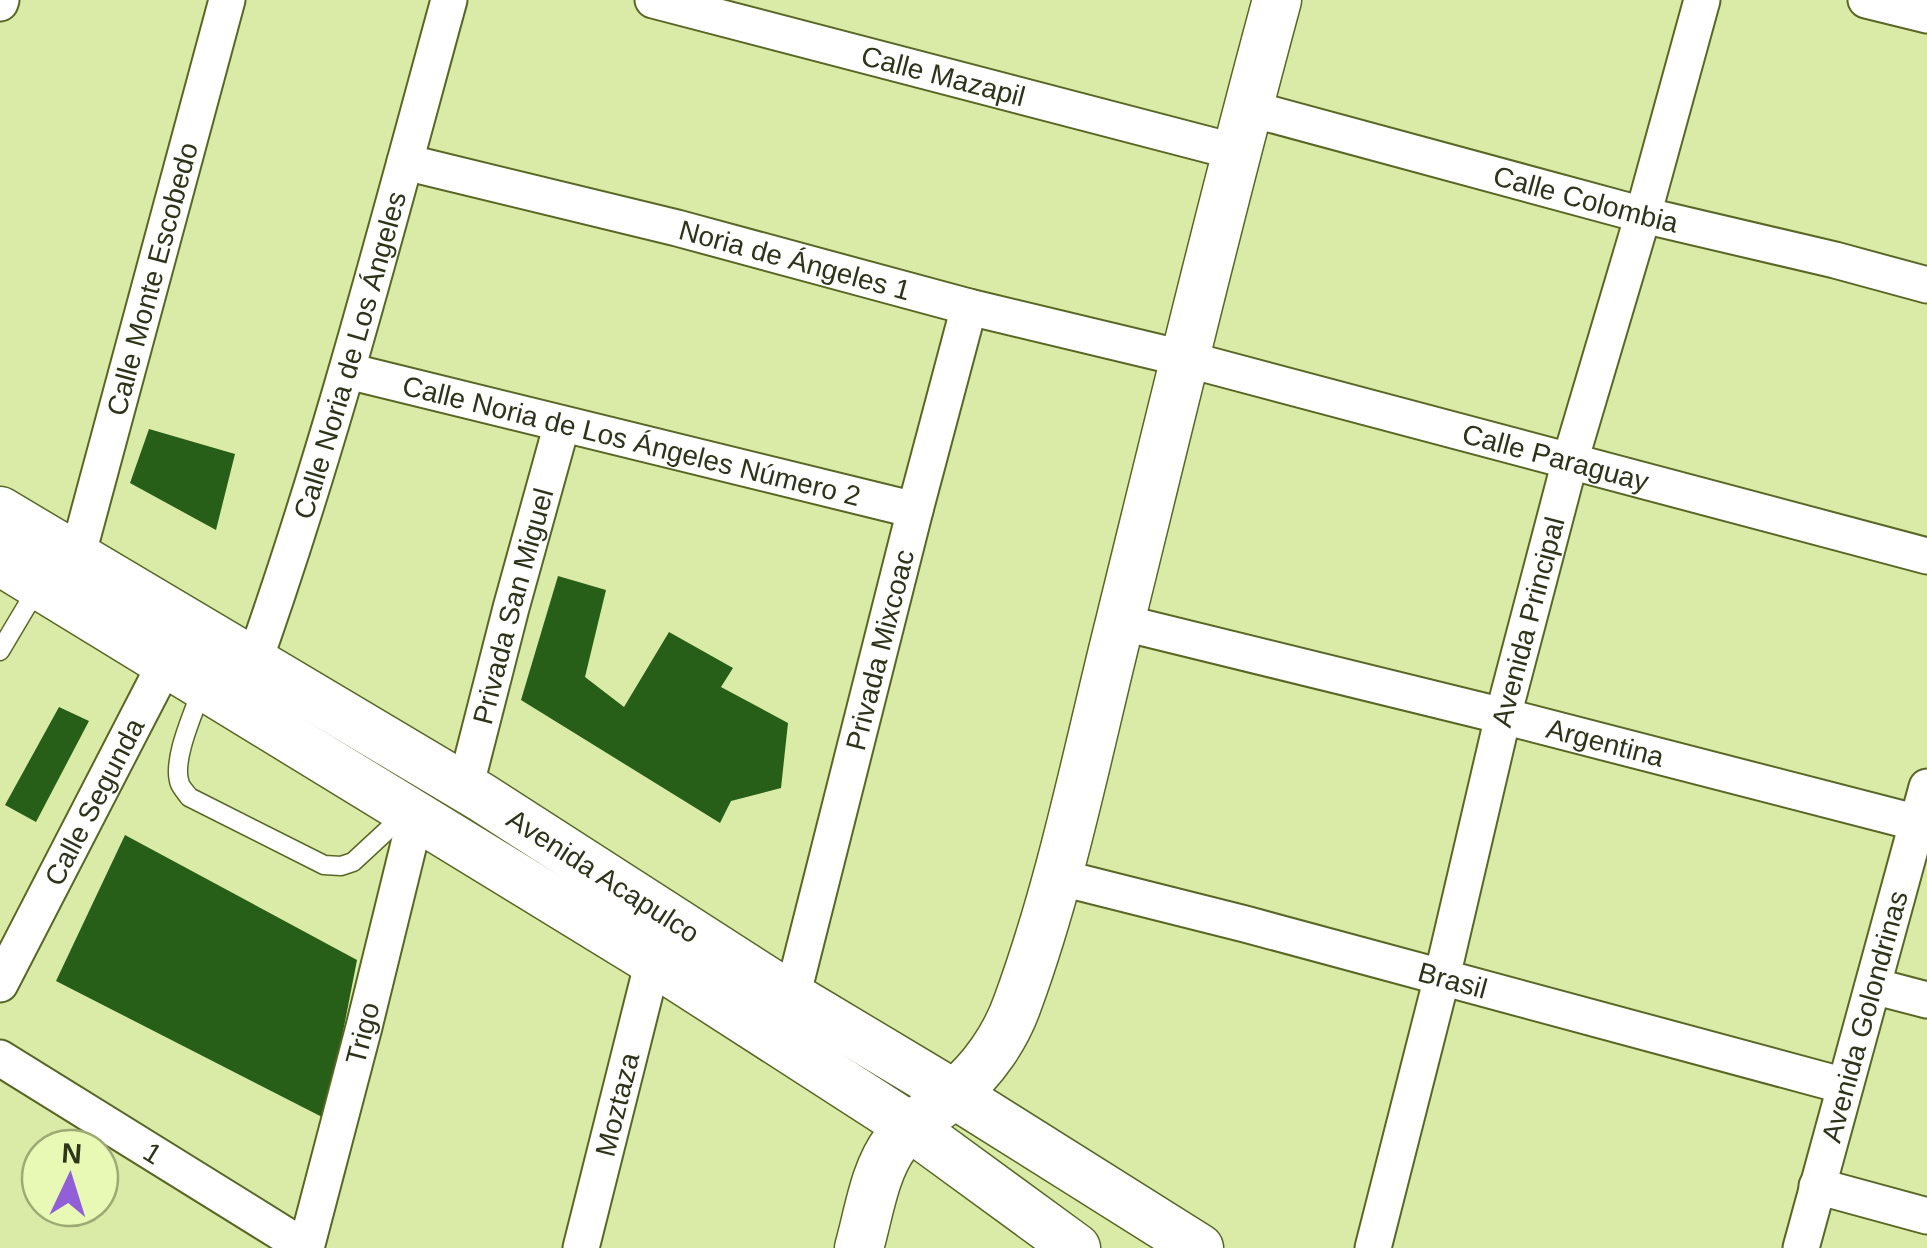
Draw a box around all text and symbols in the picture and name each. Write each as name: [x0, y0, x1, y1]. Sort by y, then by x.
street label: Calle Mazapil: [858, 39, 1029, 112]
street label: Calle Monte Escobedo: [100, 139, 204, 419]
street label: Calle Colombia: [1490, 160, 1682, 238]
street label: Calle Noria de Los Ángeles: [287, 188, 412, 523]
street label: Noria de Ángeles 1: [676, 214, 914, 306]
street label: Calle Noria de Los Ángeles Número 2: [400, 369, 864, 512]
street label: Calle Paraguay: [1459, 418, 1652, 497]
street label: Privada San Miguel: [466, 485, 559, 727]
street label: Avenida Principal: [1485, 514, 1570, 730]
street label: Privada Mixcoac: [839, 546, 920, 753]
street label: Argentina: [1543, 712, 1668, 772]
street label: Calle Segunda: [38, 713, 150, 891]
street label: Avenida Acapulco: [501, 803, 705, 949]
street label: Avenida Golondrinas: [1815, 887, 1913, 1146]
street label: Brasil: [1415, 956, 1491, 1004]
street label: Trigo: [339, 999, 385, 1068]
street label: Moztaza: [589, 1049, 645, 1160]
north arrow: [20, 1128, 120, 1228]
street label: 1: [138, 1136, 168, 1170]
text: N: [61, 1137, 83, 1170]

